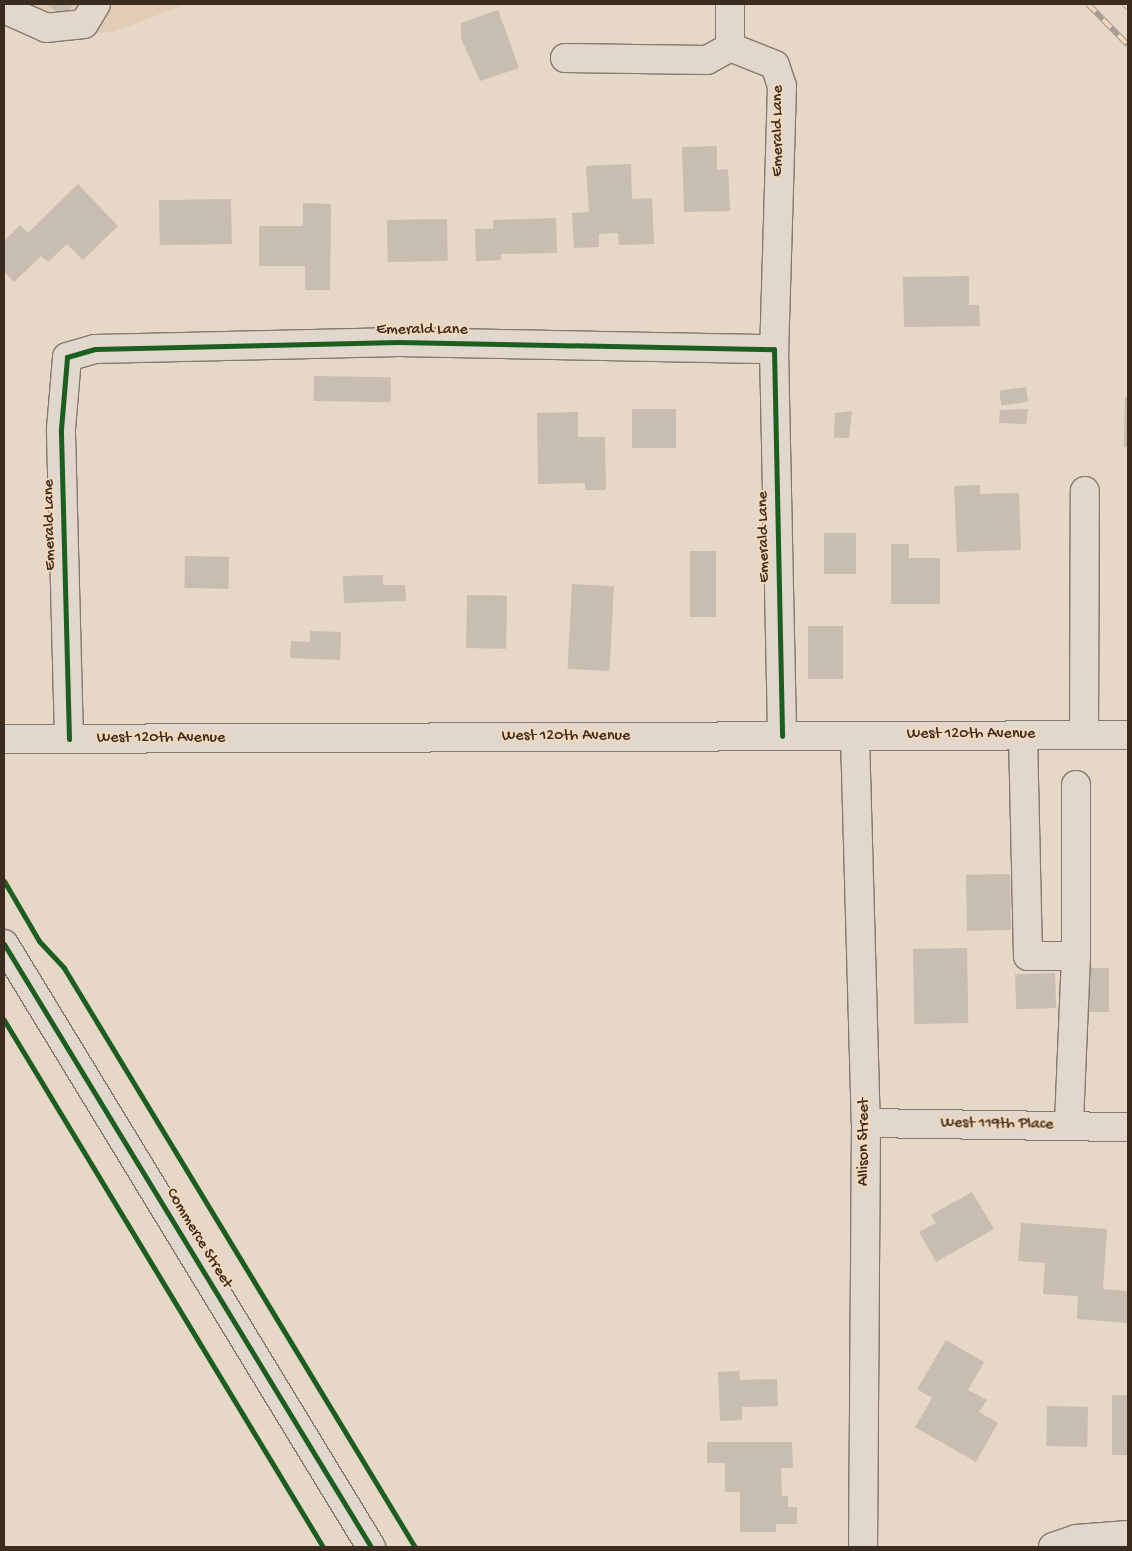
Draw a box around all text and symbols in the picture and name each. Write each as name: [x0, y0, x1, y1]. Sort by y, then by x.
street label: Emerald Lane: [769, 85, 789, 177]
street label: Emerald Lane: [376, 321, 468, 341]
street label: Emerald Lane: [41, 479, 61, 571]
street label: Emerald Lane: [755, 491, 775, 583]
street label: West 120th Avenue: [907, 725, 1035, 745]
street label: West 120th Avenue: [502, 727, 630, 747]
street label: West 120th Avenue: [97, 729, 225, 749]
street label: Allison Street: [855, 1098, 875, 1186]
street label: West 119th Place: [940, 1114, 1054, 1136]
street label: Commerce Street: [160, 1185, 236, 1293]

